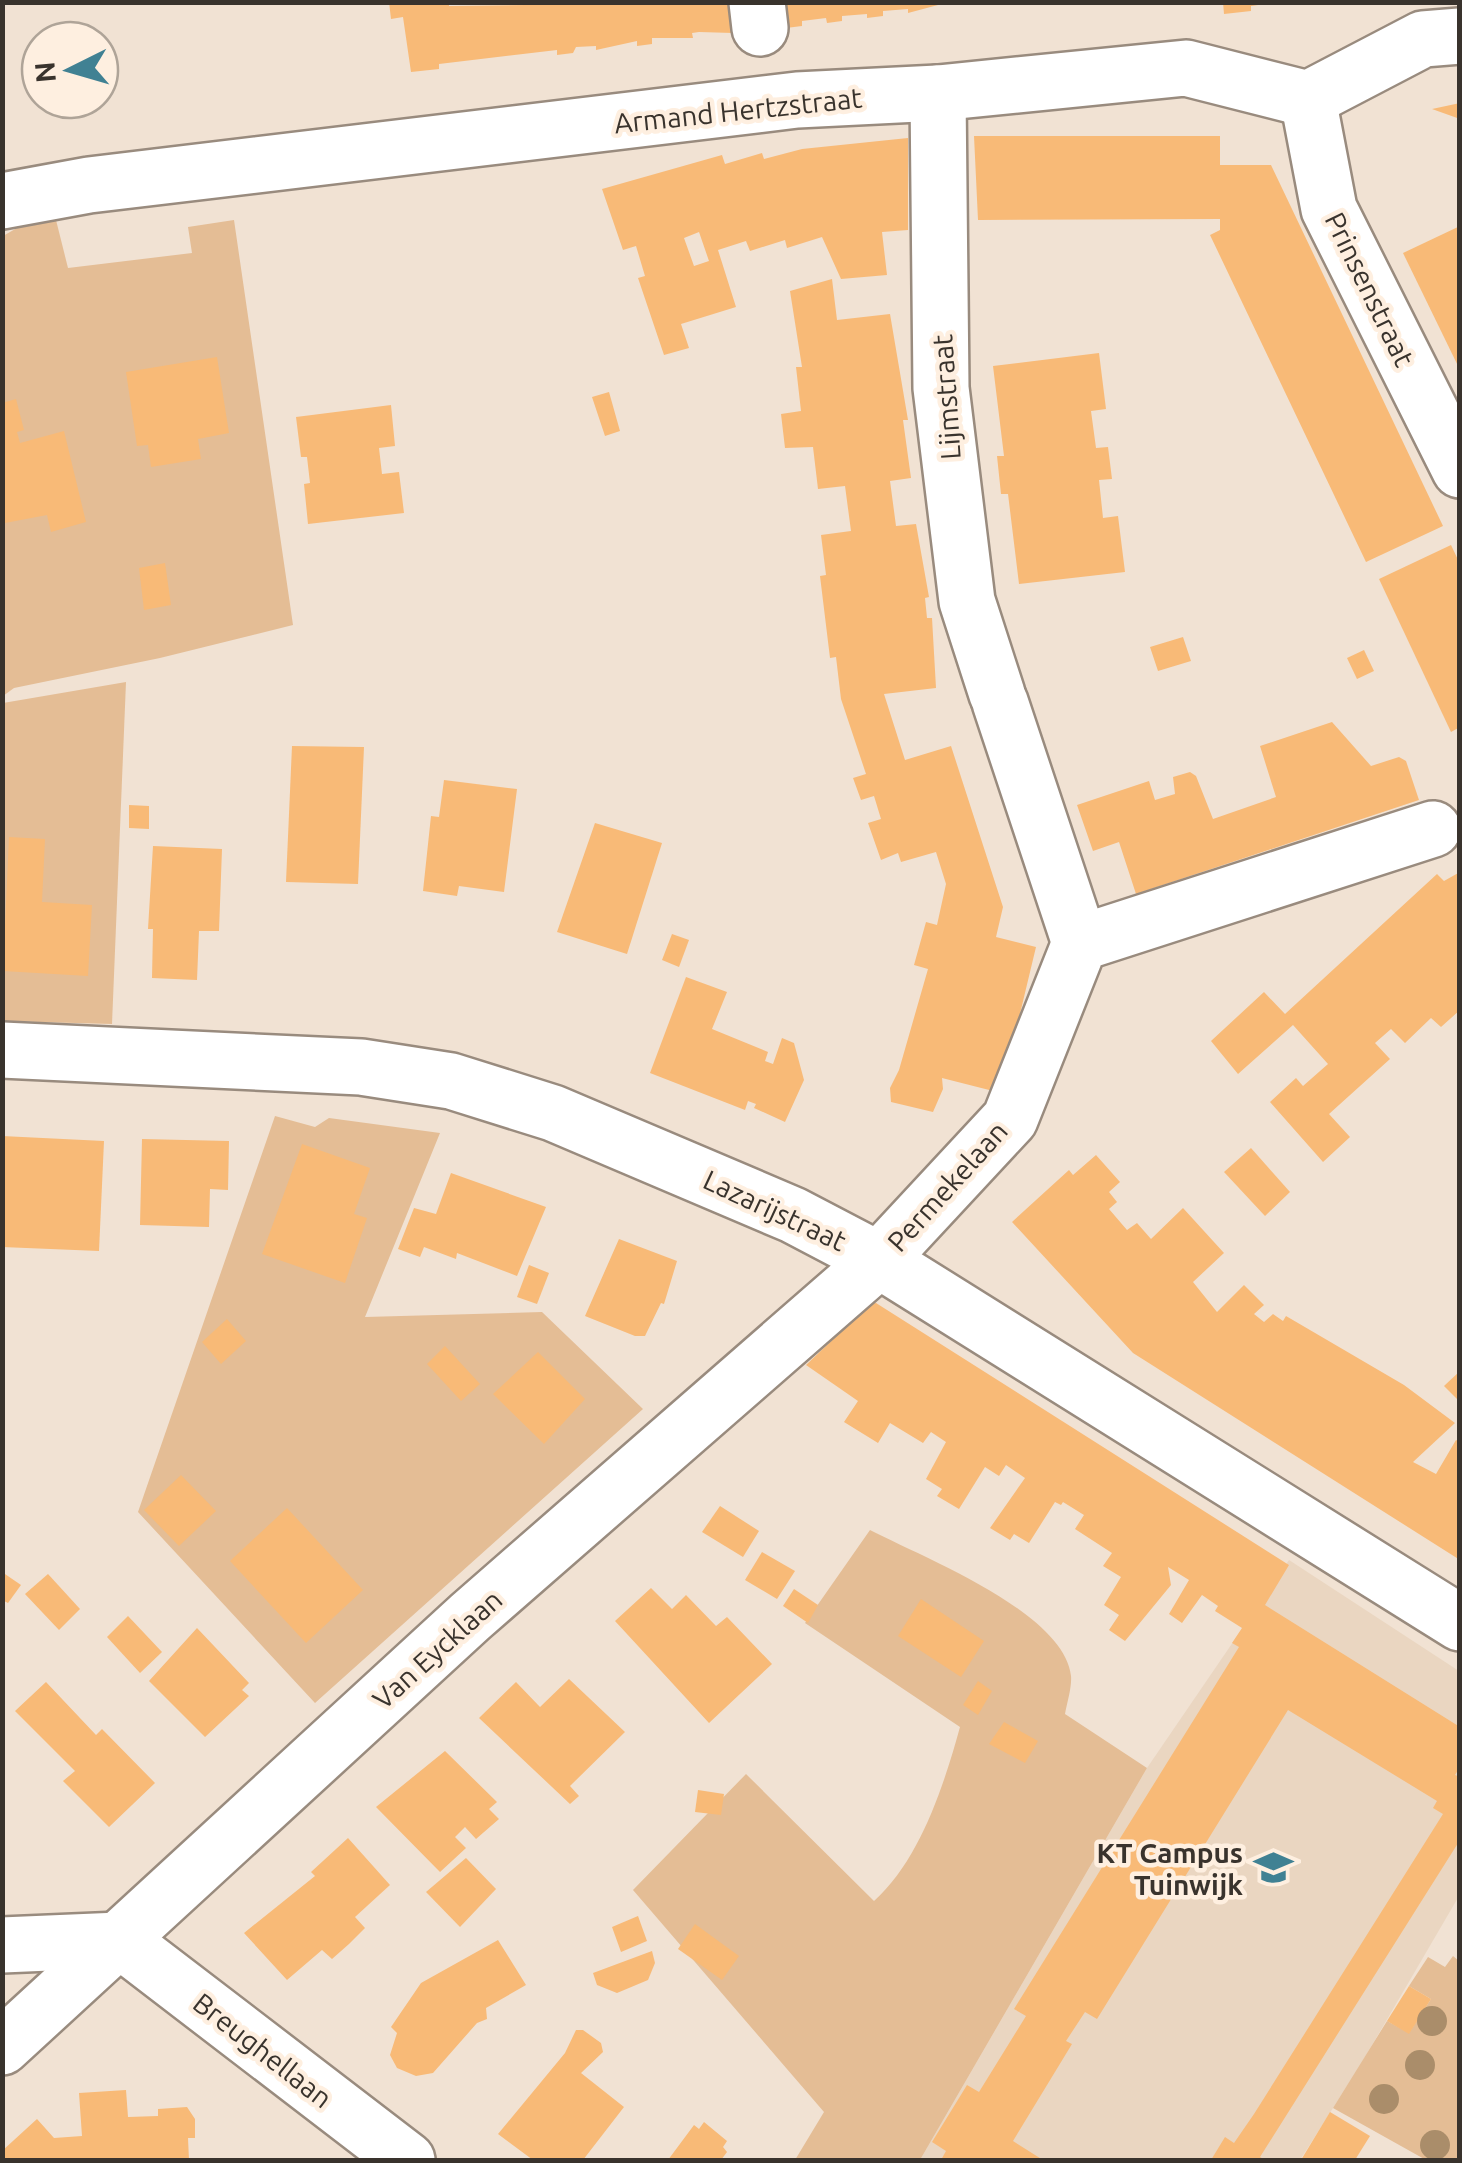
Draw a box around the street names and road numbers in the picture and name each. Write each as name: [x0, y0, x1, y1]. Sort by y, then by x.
street label: Armand Hertzstraat: [612, 82, 864, 138]
street label: Prinsenstraat: [1319, 207, 1421, 371]
street label: Lijmstraat: [926, 333, 966, 461]
street label: Permekelaan: [881, 1115, 1013, 1257]
street label: Lazarijstraat: [699, 1163, 851, 1257]
street label: Van Eycklaan: [366, 1583, 508, 1715]
street label: Breughellaan: [188, 1986, 338, 2114]

